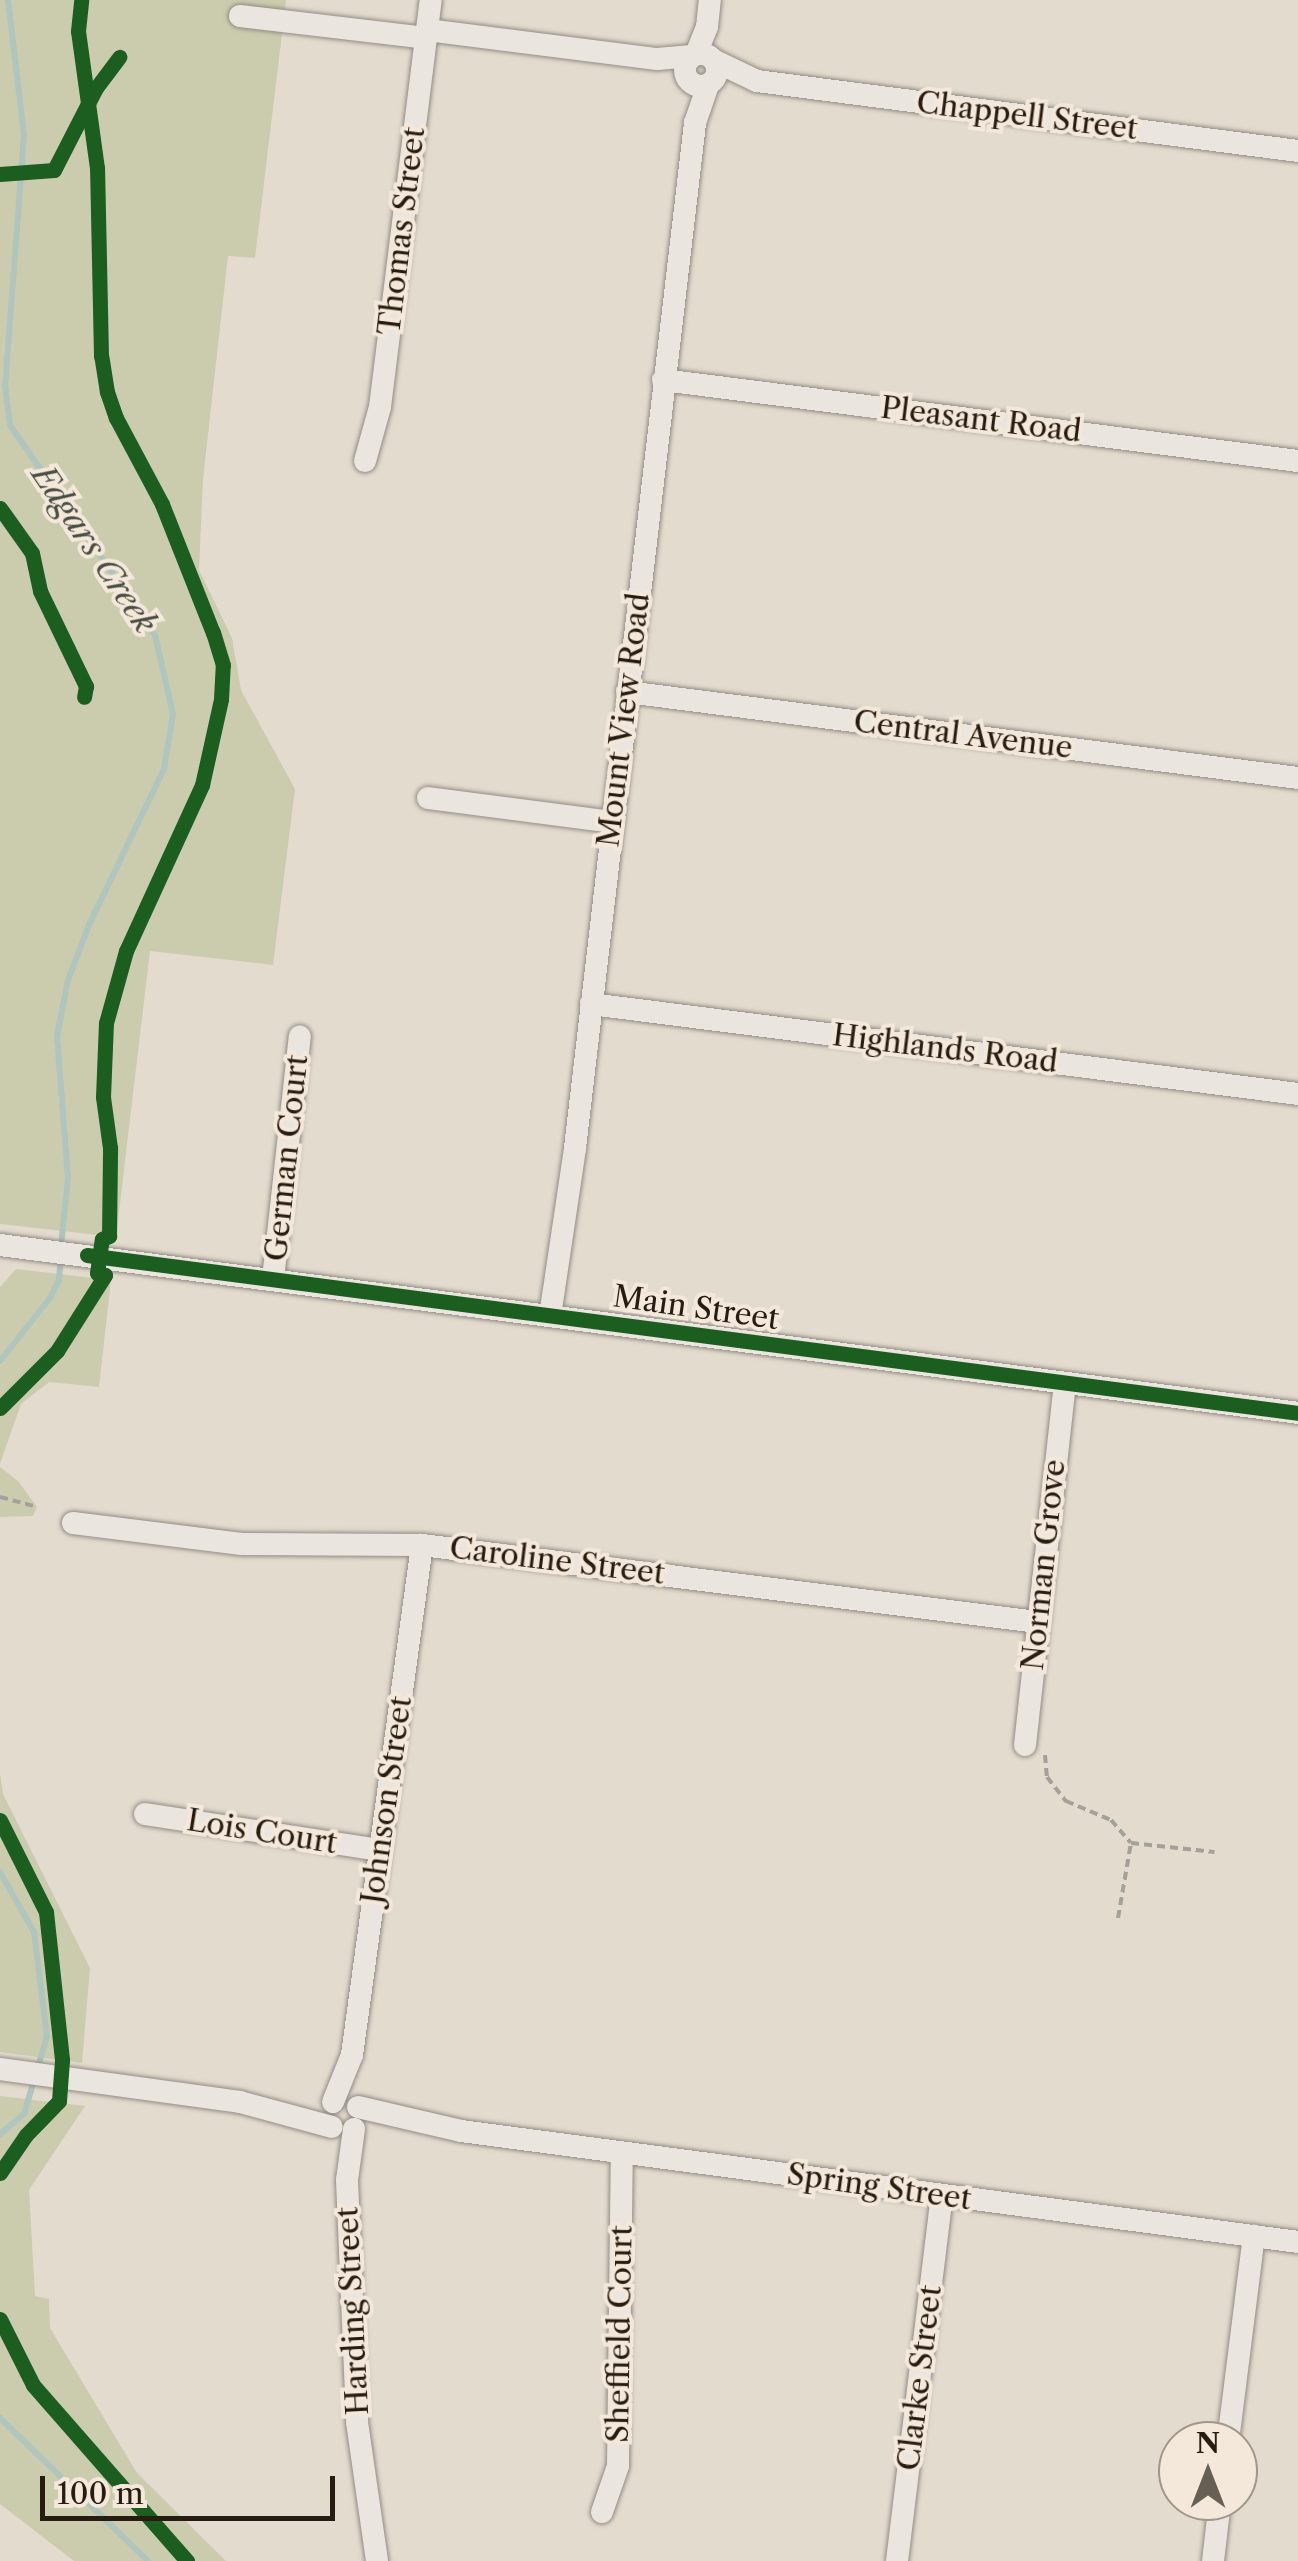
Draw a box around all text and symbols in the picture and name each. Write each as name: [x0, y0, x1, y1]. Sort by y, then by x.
street label: Chappell Street: [914, 85, 1140, 147]
street label: Thomas Street: [371, 125, 433, 337]
street label: Pleasant Road: [879, 390, 1083, 450]
water label: Edgars Creek: [24, 458, 164, 640]
street label: Mount View Road: [590, 590, 658, 850]
street label: Central Avenue: [851, 704, 1075, 766]
street label: Highlands Road: [830, 1017, 1060, 1081]
street label: German Court: [258, 1053, 316, 1263]
street label: Main Street: [611, 1279, 781, 1337]
street label: Norman Grove: [1015, 1458, 1073, 1672]
street label: Caroline Street: [447, 1530, 667, 1592]
street label: Johnson Street: [355, 1694, 419, 1906]
street label: Lois Court: [184, 1802, 340, 1862]
street label: Spring Street: [785, 2156, 973, 2218]
street label: Harding Street: [330, 2206, 376, 2416]
street label: Sheffield Court: [600, 2225, 640, 2443]
street label: Clarke Street: [891, 2283, 949, 2473]
north arrow: [1158, 2421, 1258, 2521]
text: N: [1196, 2426, 1220, 2460]
scale bar: [45, 2456, 340, 2518]
text: 100 m: [57, 2475, 144, 2512]

